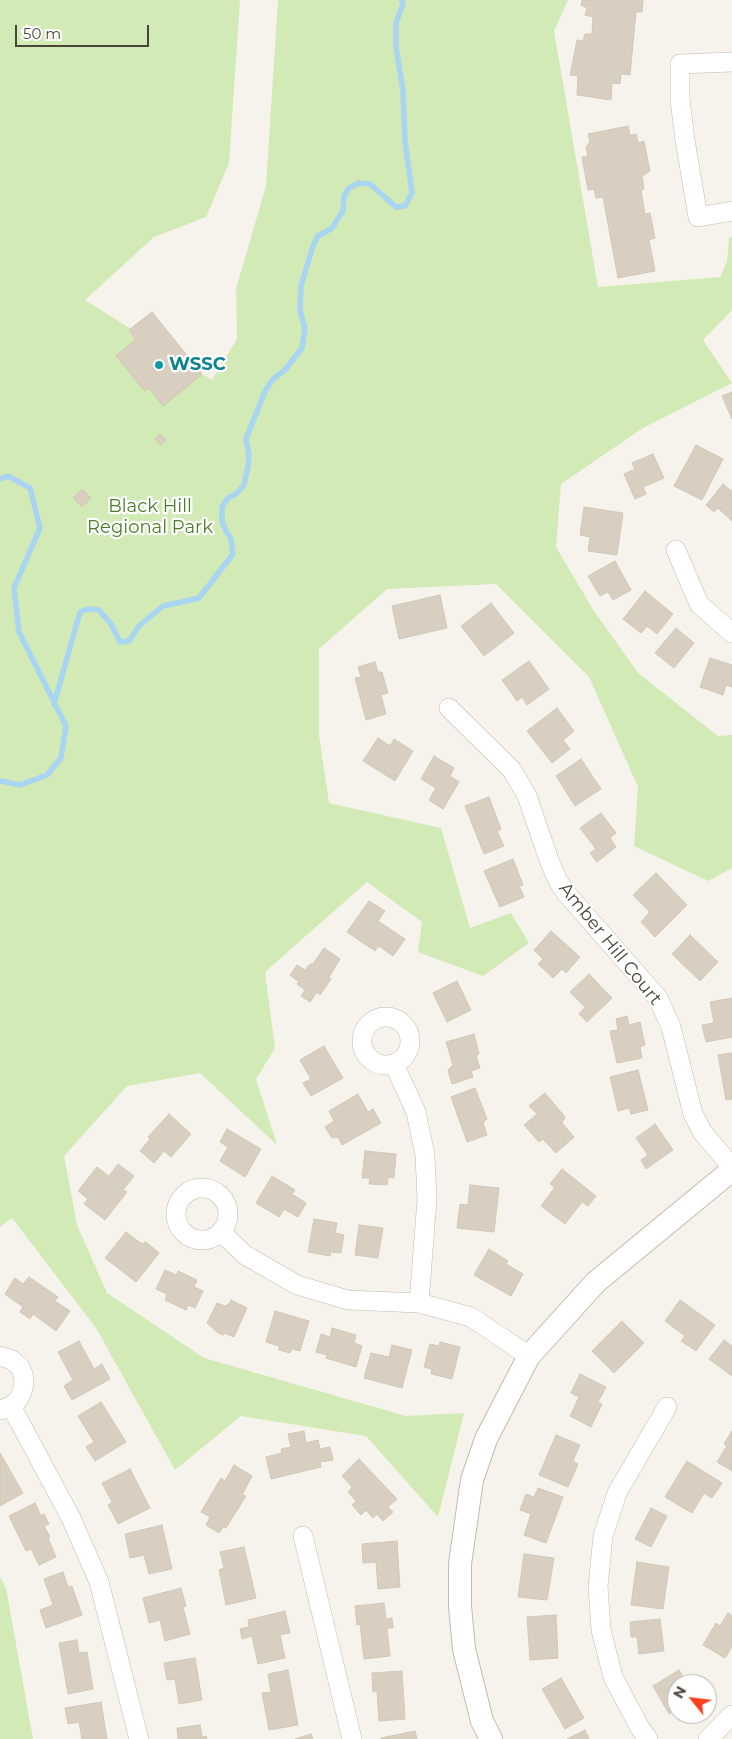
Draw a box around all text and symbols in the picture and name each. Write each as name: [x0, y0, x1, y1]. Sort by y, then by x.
scale bar: [18, 15, 151, 47]
text: 50 m: [23, 24, 61, 43]
place label: WSSC: [169, 354, 226, 376]
marker: WSSC: [153, 359, 165, 371]
park label: Black Hill Regional Park: [87, 496, 213, 538]
street label: Amber Hill Court: [554, 878, 666, 1010]
north arrow: [667, 1674, 717, 1724]
text: N: [669, 1683, 690, 1702]

